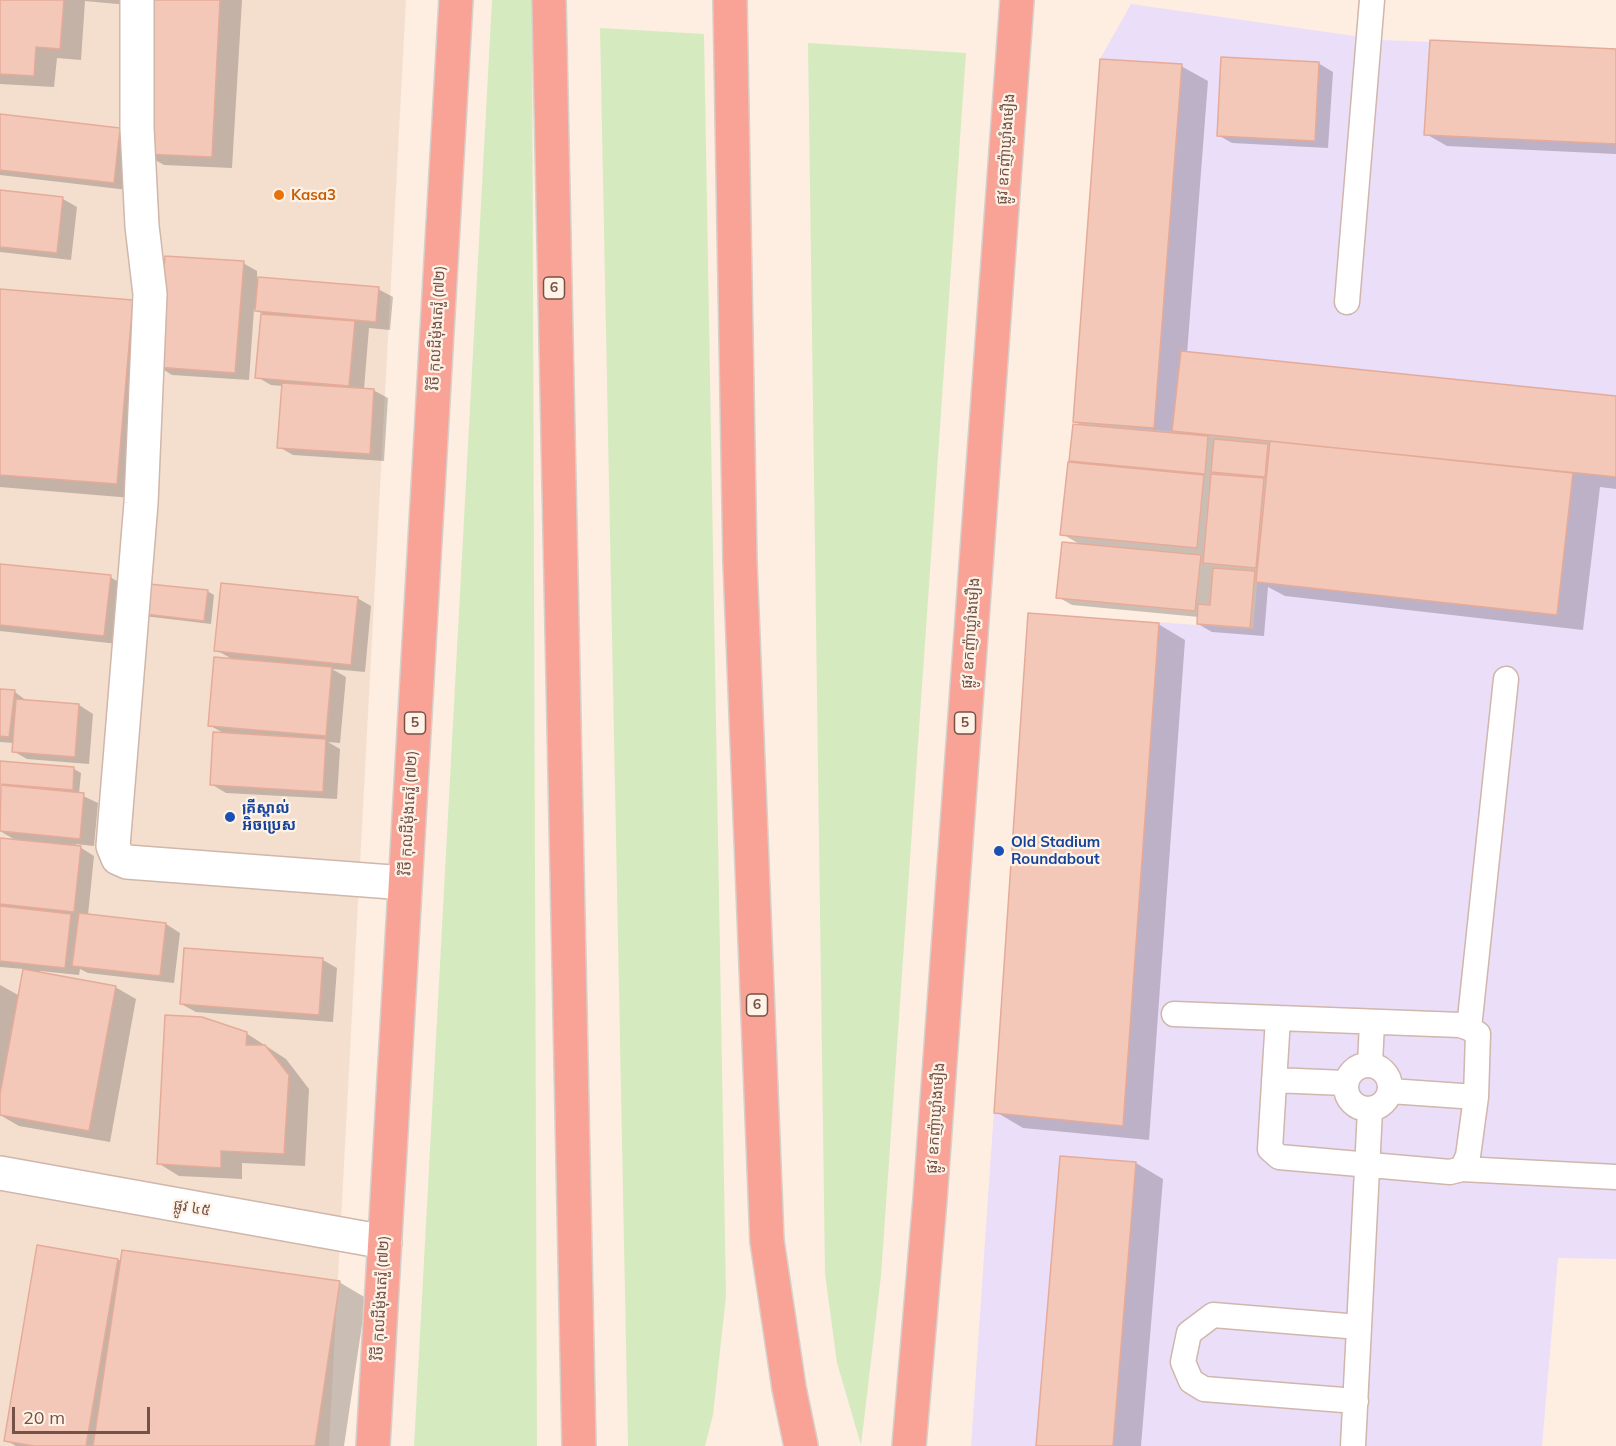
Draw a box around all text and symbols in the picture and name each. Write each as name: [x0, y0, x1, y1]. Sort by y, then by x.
street label: ផ្លូវ ឧកញ៉ាឃ្លាំងមឿង: [993, 93, 1019, 205]
place label: Kasa3: [291, 186, 336, 204]
marker: Kasa3: [272, 188, 286, 202]
street label: វិថី កុលដឺម៉ុងតេរ៉ួ (៧២): [425, 265, 449, 391]
road number: 6: [544, 277, 564, 299]
street label: ផ្លូវ ឧកញ៉ាឃ្លាំងមឿង: [958, 577, 984, 689]
road number: 5: [404, 712, 426, 734]
road number: 5: [954, 712, 976, 734]
street label: វិថី កុលដឺម៉ុងតេរ៉ួ (៧២): [397, 750, 421, 876]
place label: គ្រីស្តាល់ អិចប្រេស: [242, 799, 296, 834]
marker: គ្រីស្តាល់ អិចប្រេស: [223, 810, 237, 824]
place label: Old Stadium Roundabout: [1011, 833, 1100, 868]
marker: Old Stadium Roundabout: [992, 844, 1006, 858]
road number: 6: [746, 994, 768, 1016]
street label: ផ្លូវ ឧកញ៉ាឃ្លាំងមឿង: [923, 1062, 949, 1174]
street label: ផ្លូវ ៤៥: [172, 1196, 212, 1220]
street label: វិថី កុលដឺម៉ុងតេរ៉ួ (៧២): [369, 1235, 393, 1361]
scale bar: [15, 1395, 153, 1433]
text: 20 m: [23, 1406, 65, 1429]

